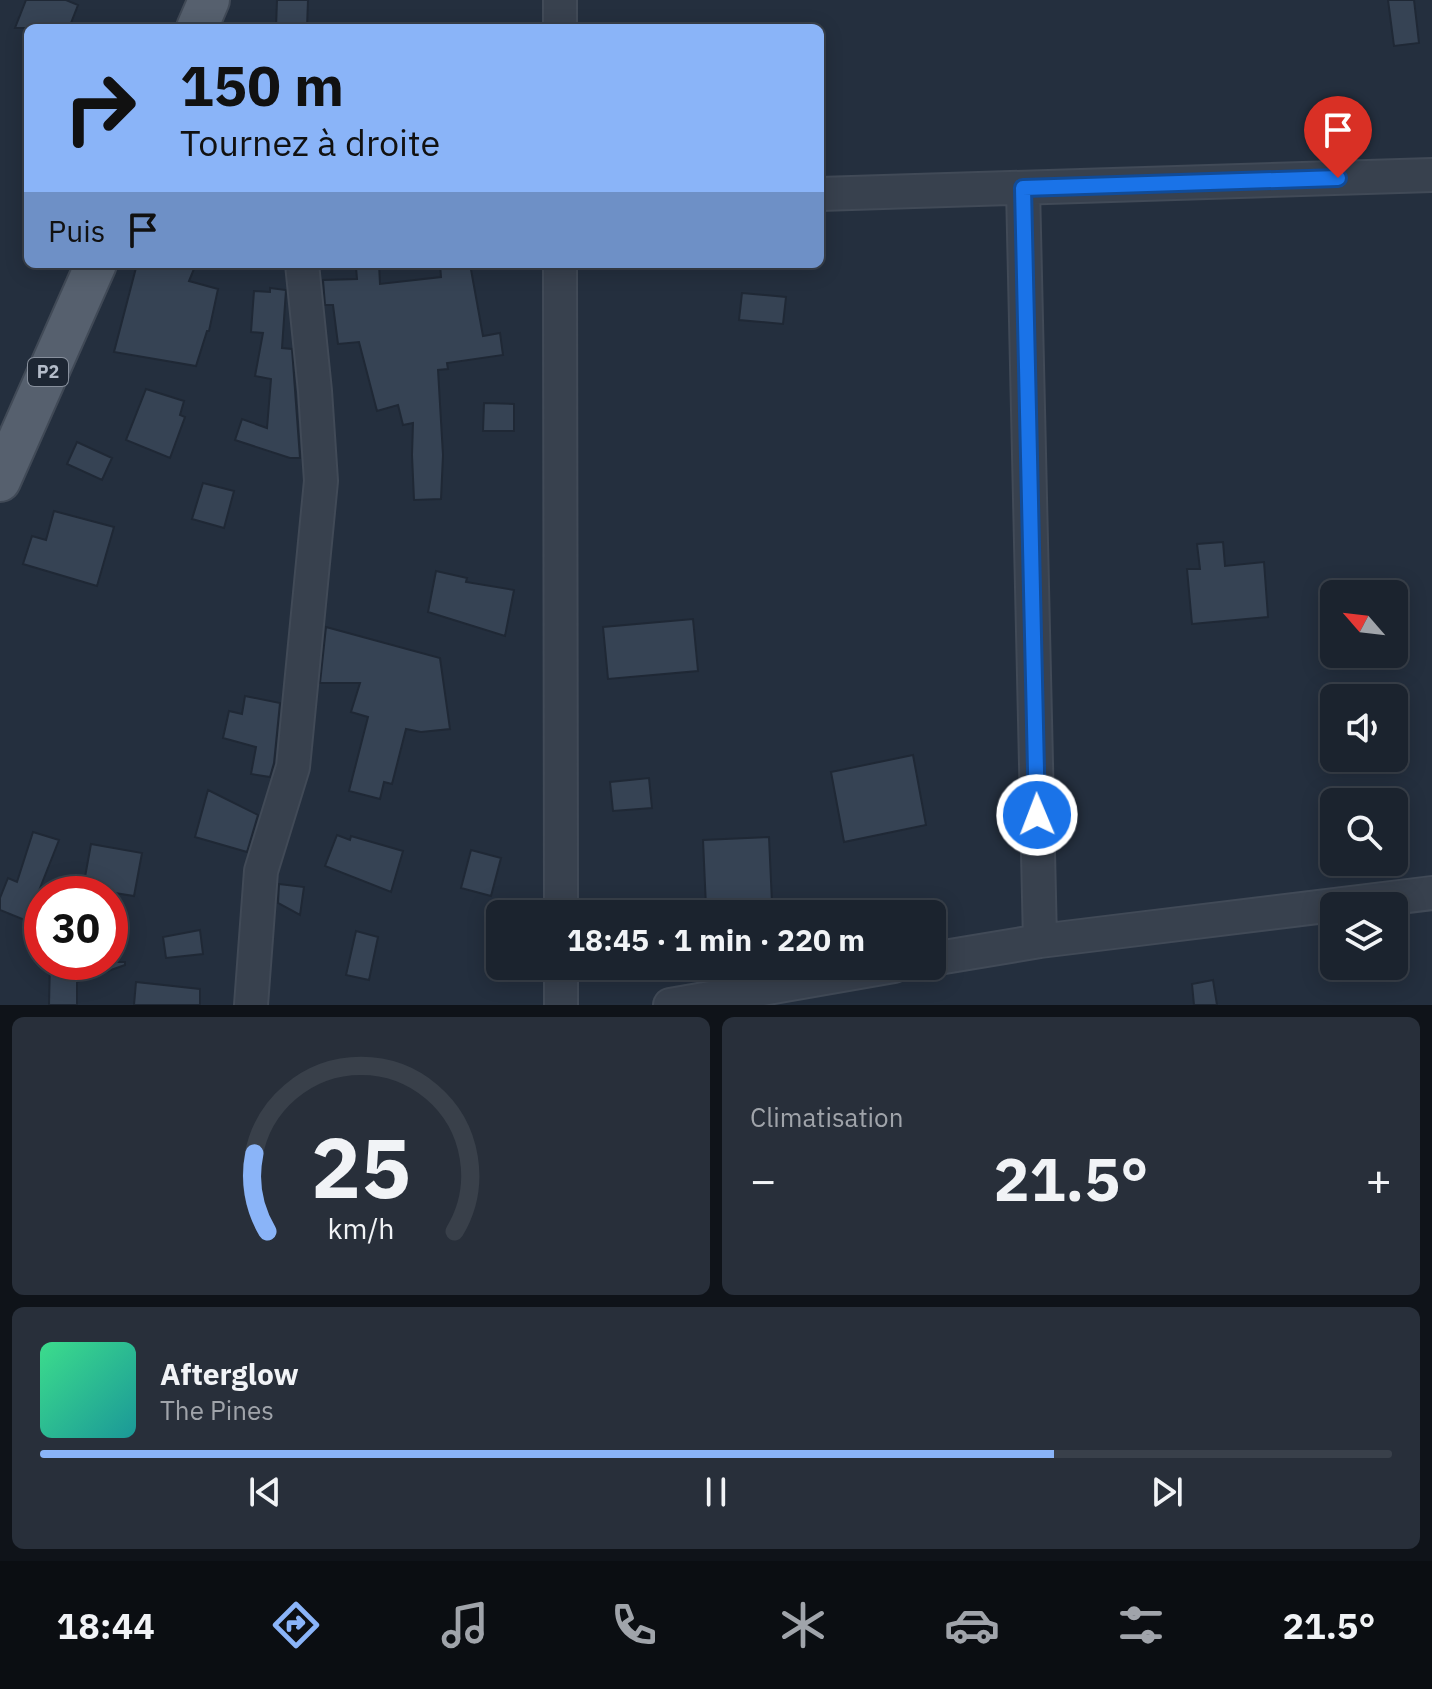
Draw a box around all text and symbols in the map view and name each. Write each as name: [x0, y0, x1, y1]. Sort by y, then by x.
text: 150 m: [180, 49, 344, 121]
icon: right: [48, 56, 152, 160]
pin: [1304, 96, 1372, 178]
icon: arrive: [1316, 108, 1360, 152]
text: Tournez à droite: [180, 119, 440, 166]
icon: arrive: [121, 208, 165, 252]
text: Puis: [48, 211, 105, 250]
road number: P2: [28, 358, 68, 386]
north arrow: [1320, 580, 1408, 668]
map controls: [1320, 580, 1408, 980]
button: sound: [1320, 684, 1408, 772]
position arrow: [995, 773, 1079, 857]
button: search: [1320, 788, 1408, 876]
speed limit sign: 30: [24, 876, 128, 980]
button: layers: [1320, 892, 1408, 980]
text: 18:45 · 1 min · 220 m: [567, 920, 865, 959]
text: Climatisation: [750, 1100, 903, 1134]
text: 25: [311, 1113, 411, 1221]
text: 21.5°: [994, 1139, 1148, 1218]
text: −: [750, 1151, 776, 1208]
text: +: [1366, 1151, 1392, 1208]
text: km/h: [327, 1210, 395, 1247]
text: Afterglow: [160, 1354, 299, 1393]
text: The Pines: [160, 1393, 274, 1427]
icon: previous: [243, 1470, 287, 1514]
icon: pause: [694, 1470, 738, 1514]
icon: next: [1145, 1470, 1189, 1514]
icon: directions: [268, 1597, 324, 1653]
icon: music: [437, 1597, 493, 1653]
icon: phone: [606, 1597, 662, 1653]
icon: climate: [775, 1597, 831, 1653]
icon: car: [944, 1597, 1000, 1653]
icon: filters: [1113, 1597, 1169, 1653]
text: 18:44: [57, 1602, 155, 1649]
text: 21.5°: [1282, 1602, 1375, 1649]

